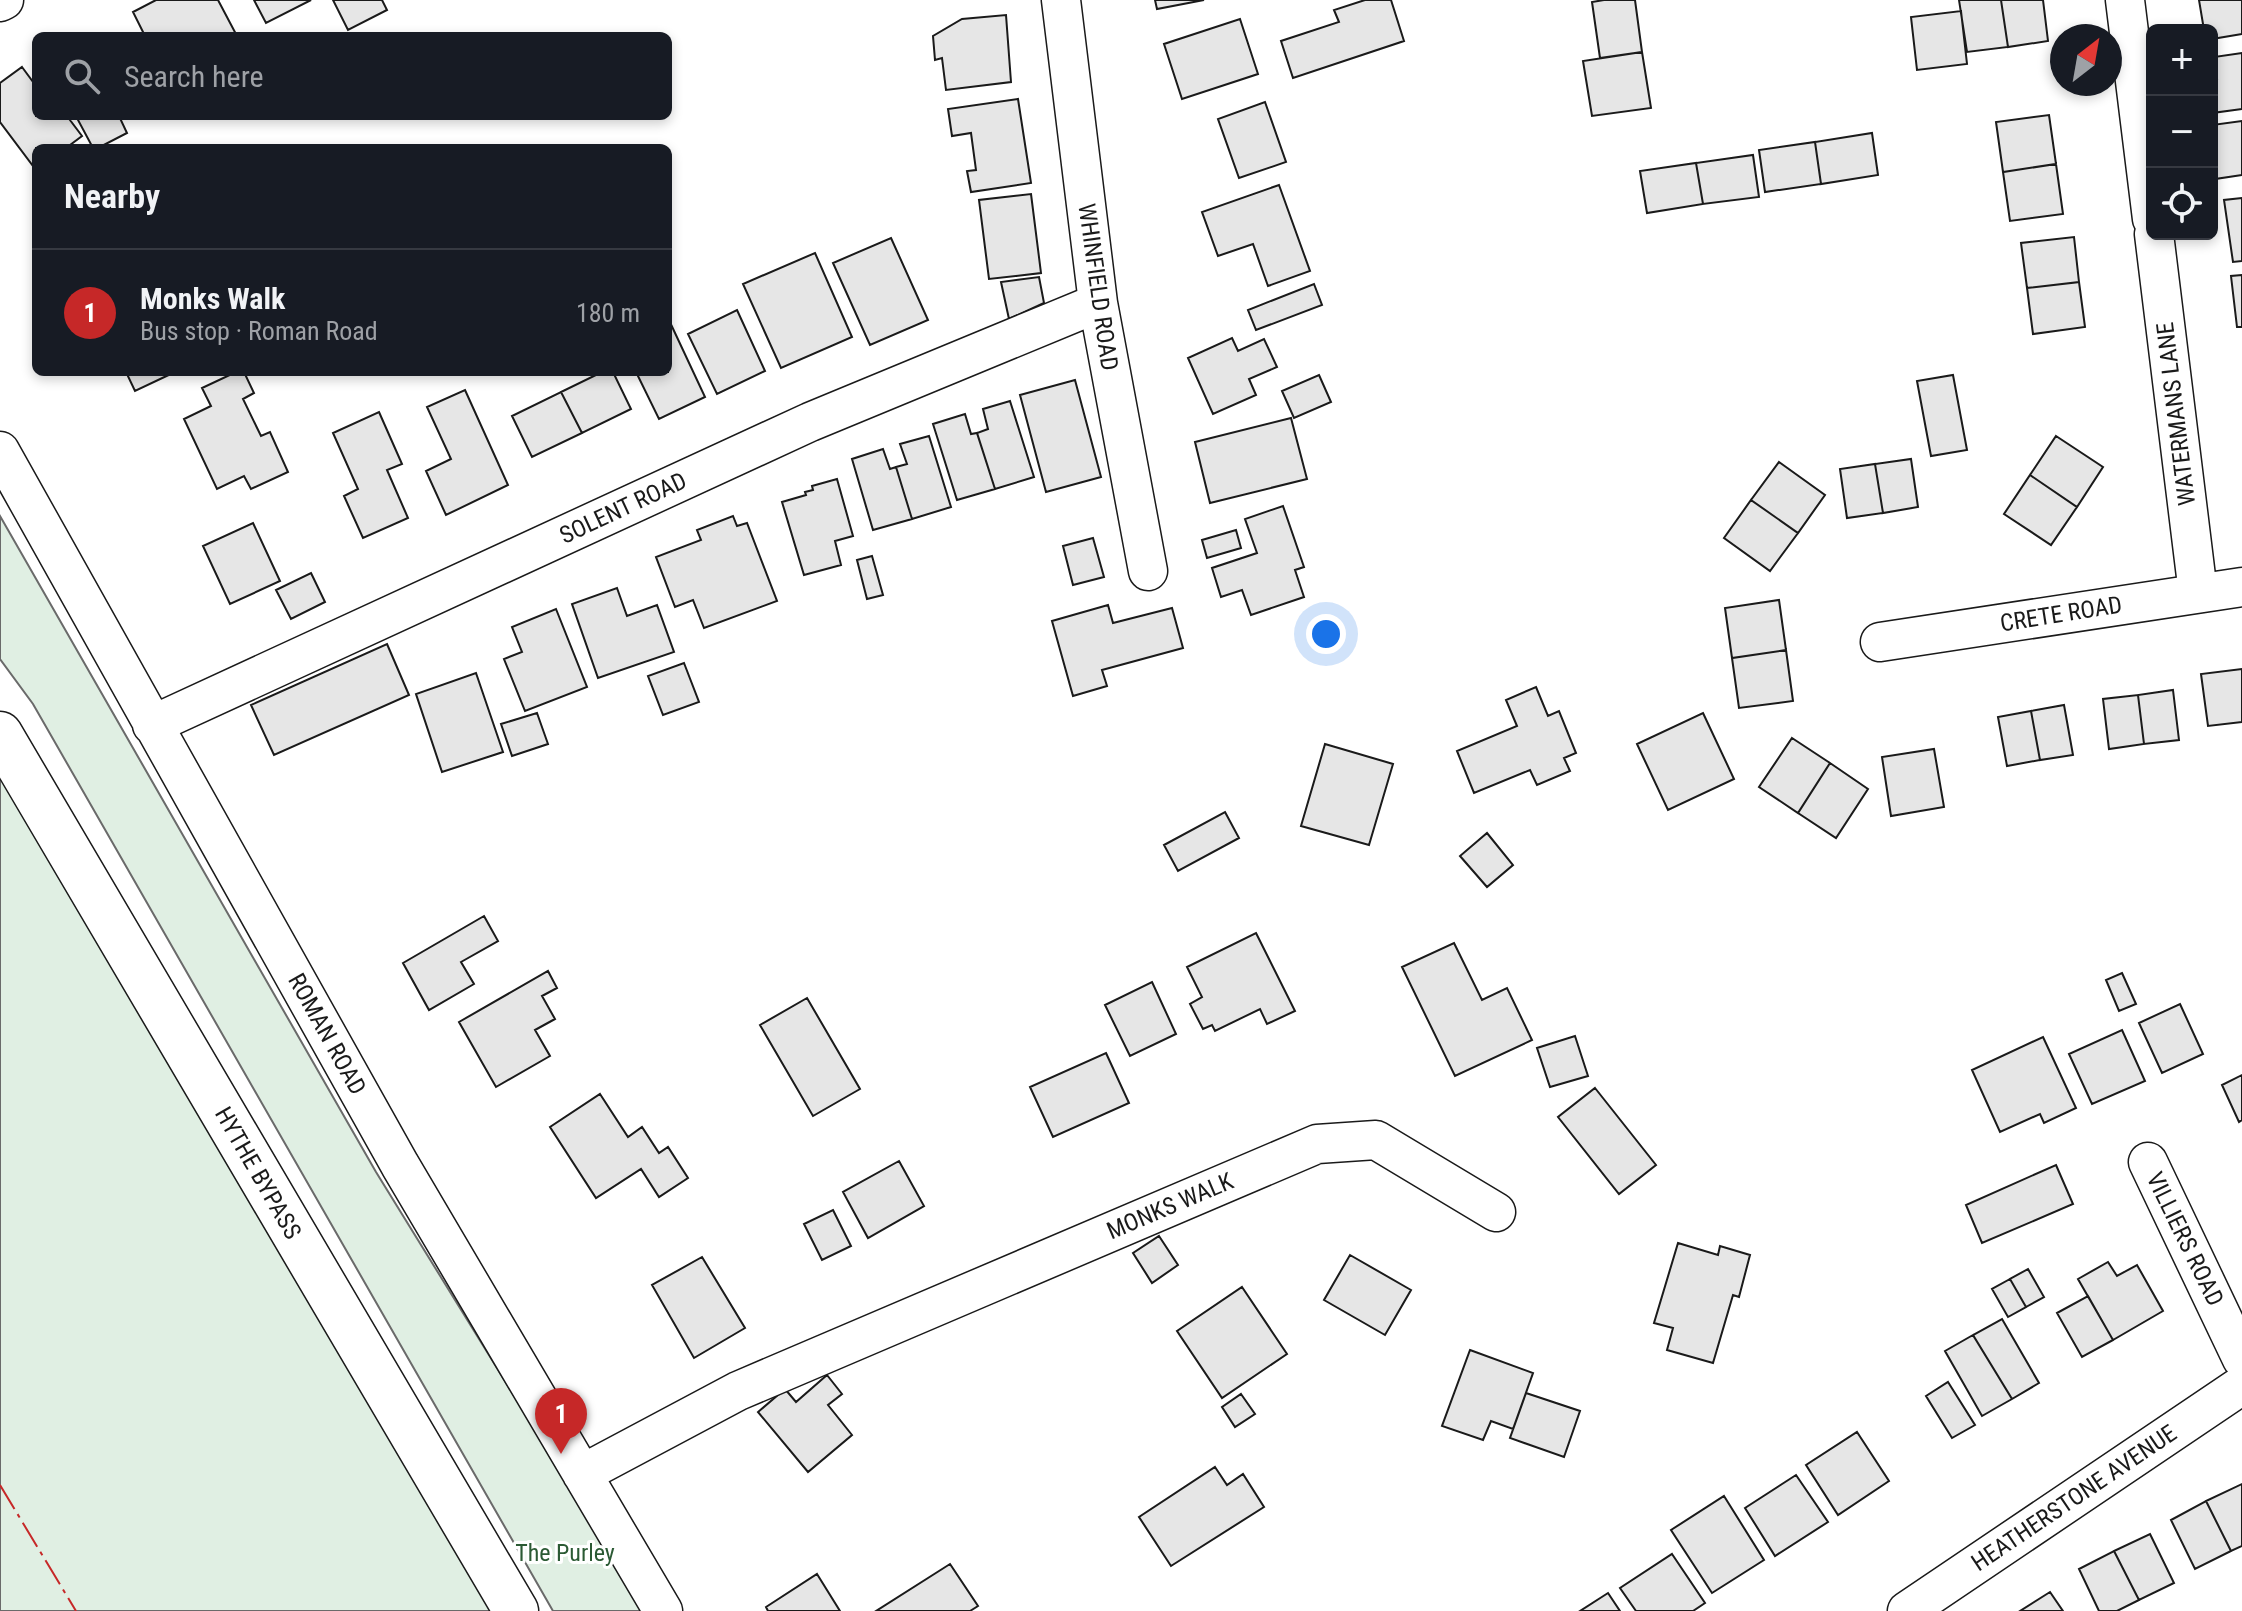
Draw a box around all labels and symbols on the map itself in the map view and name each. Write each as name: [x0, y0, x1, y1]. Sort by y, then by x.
north arrow: [2050, 24, 2122, 96]
street label: WHINFIELD ROAD: [1072, 202, 1124, 372]
street label: WATERMANS LANE: [2151, 321, 2201, 507]
street label: SOLENT ROAD: [555, 466, 691, 550]
street label: CRETE ROAD: [1998, 591, 2124, 637]
your location: [1306, 614, 1346, 654]
street label: ROMAN ROAD: [282, 969, 372, 1099]
street label: HYTHE BYPASS: [209, 1102, 307, 1244]
street label: MONKS WALK: [1103, 1167, 1237, 1245]
street label: VILLIERS ROAD: [2141, 1168, 2229, 1310]
pin: 1: [535, 1388, 587, 1454]
street label: HEATHERSTONE AVENUE: [1966, 1419, 2182, 1577]
park label: The Purley: [515, 1539, 615, 1567]

